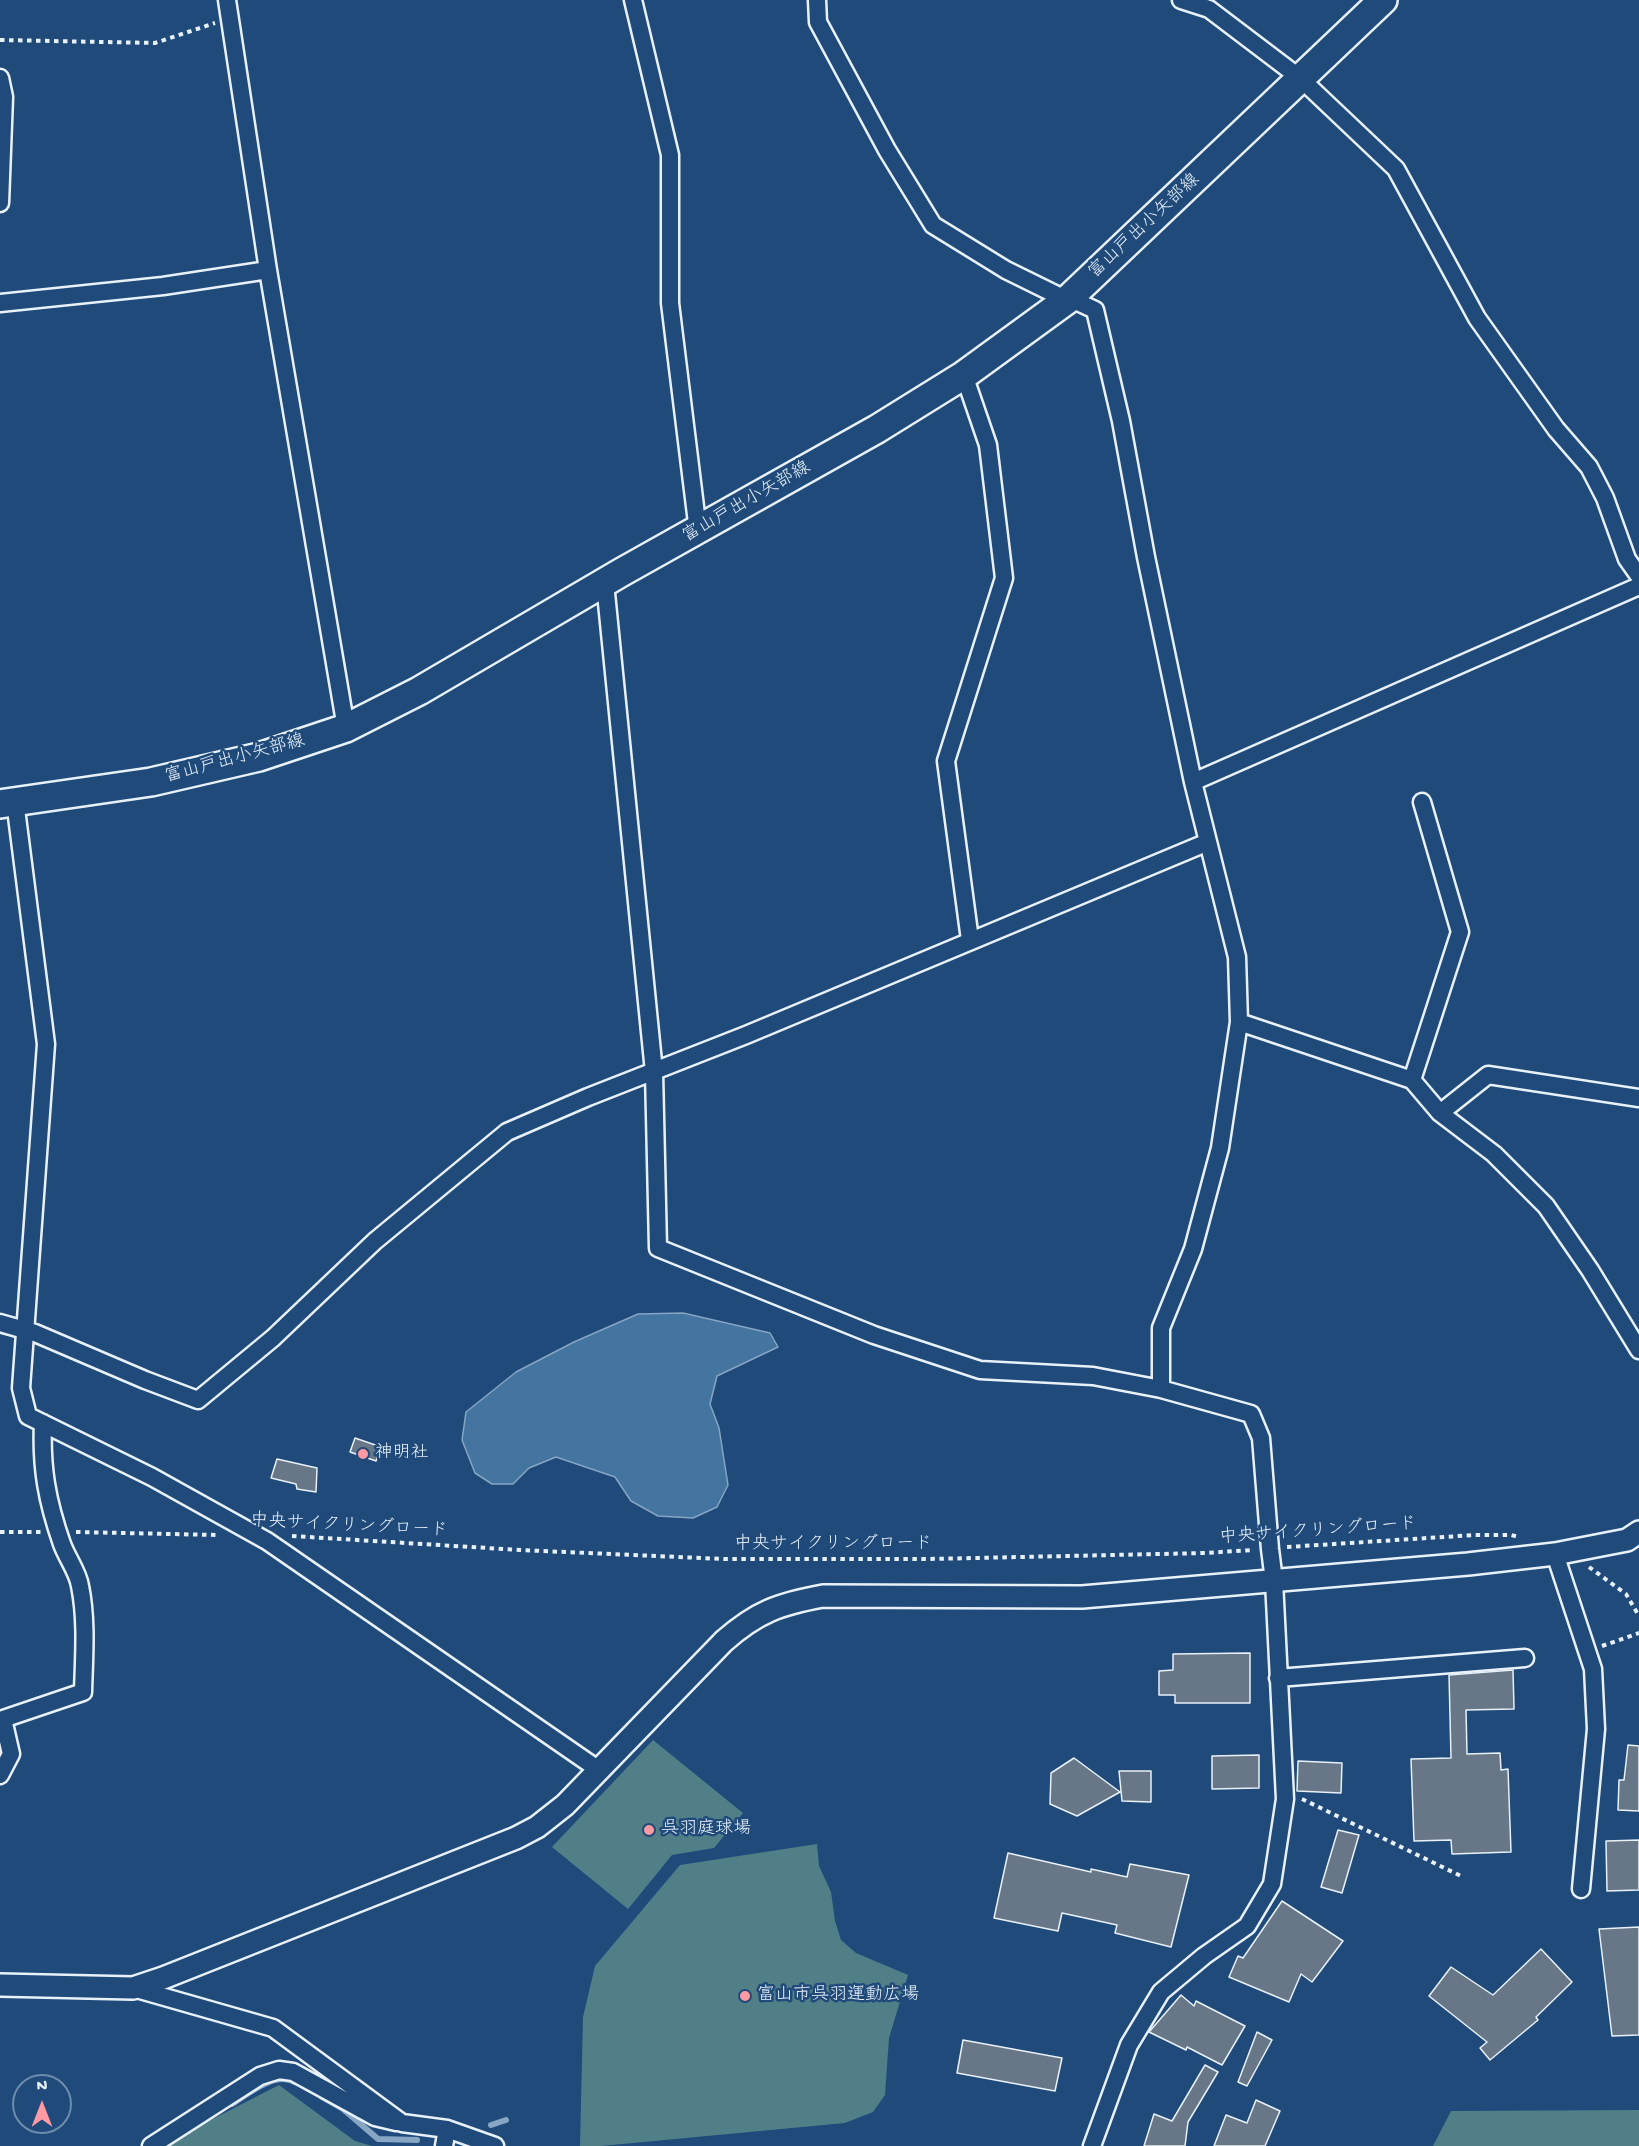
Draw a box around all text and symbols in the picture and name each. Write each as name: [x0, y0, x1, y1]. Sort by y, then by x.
street label: 富山戸出小矢部線: [1085, 170, 1205, 284]
street label: 富山戸出小矢部線: [679, 458, 815, 548]
street label: 富山戸出小矢部線: [163, 731, 307, 789]
place label: 神明社: [375, 1443, 429, 1465]
marker: 神明社: [356, 1447, 370, 1461]
street label: 中央サイクリングロード: [250, 1511, 448, 1543]
street label: 中央サイクリングロード: [1218, 1514, 1418, 1550]
street label: 中央サイクリングロード: [734, 1534, 932, 1556]
place label: 呉羽庭球場: [661, 1819, 751, 1841]
marker: 呉羽庭球場: [642, 1823, 656, 1837]
place label: 富山市呉羽運動広場: [757, 1985, 919, 2007]
marker: 富山市呉羽運動広場: [738, 1989, 752, 2003]
north arrow: [12, 2074, 72, 2134]
text: N: [37, 2078, 47, 2097]

